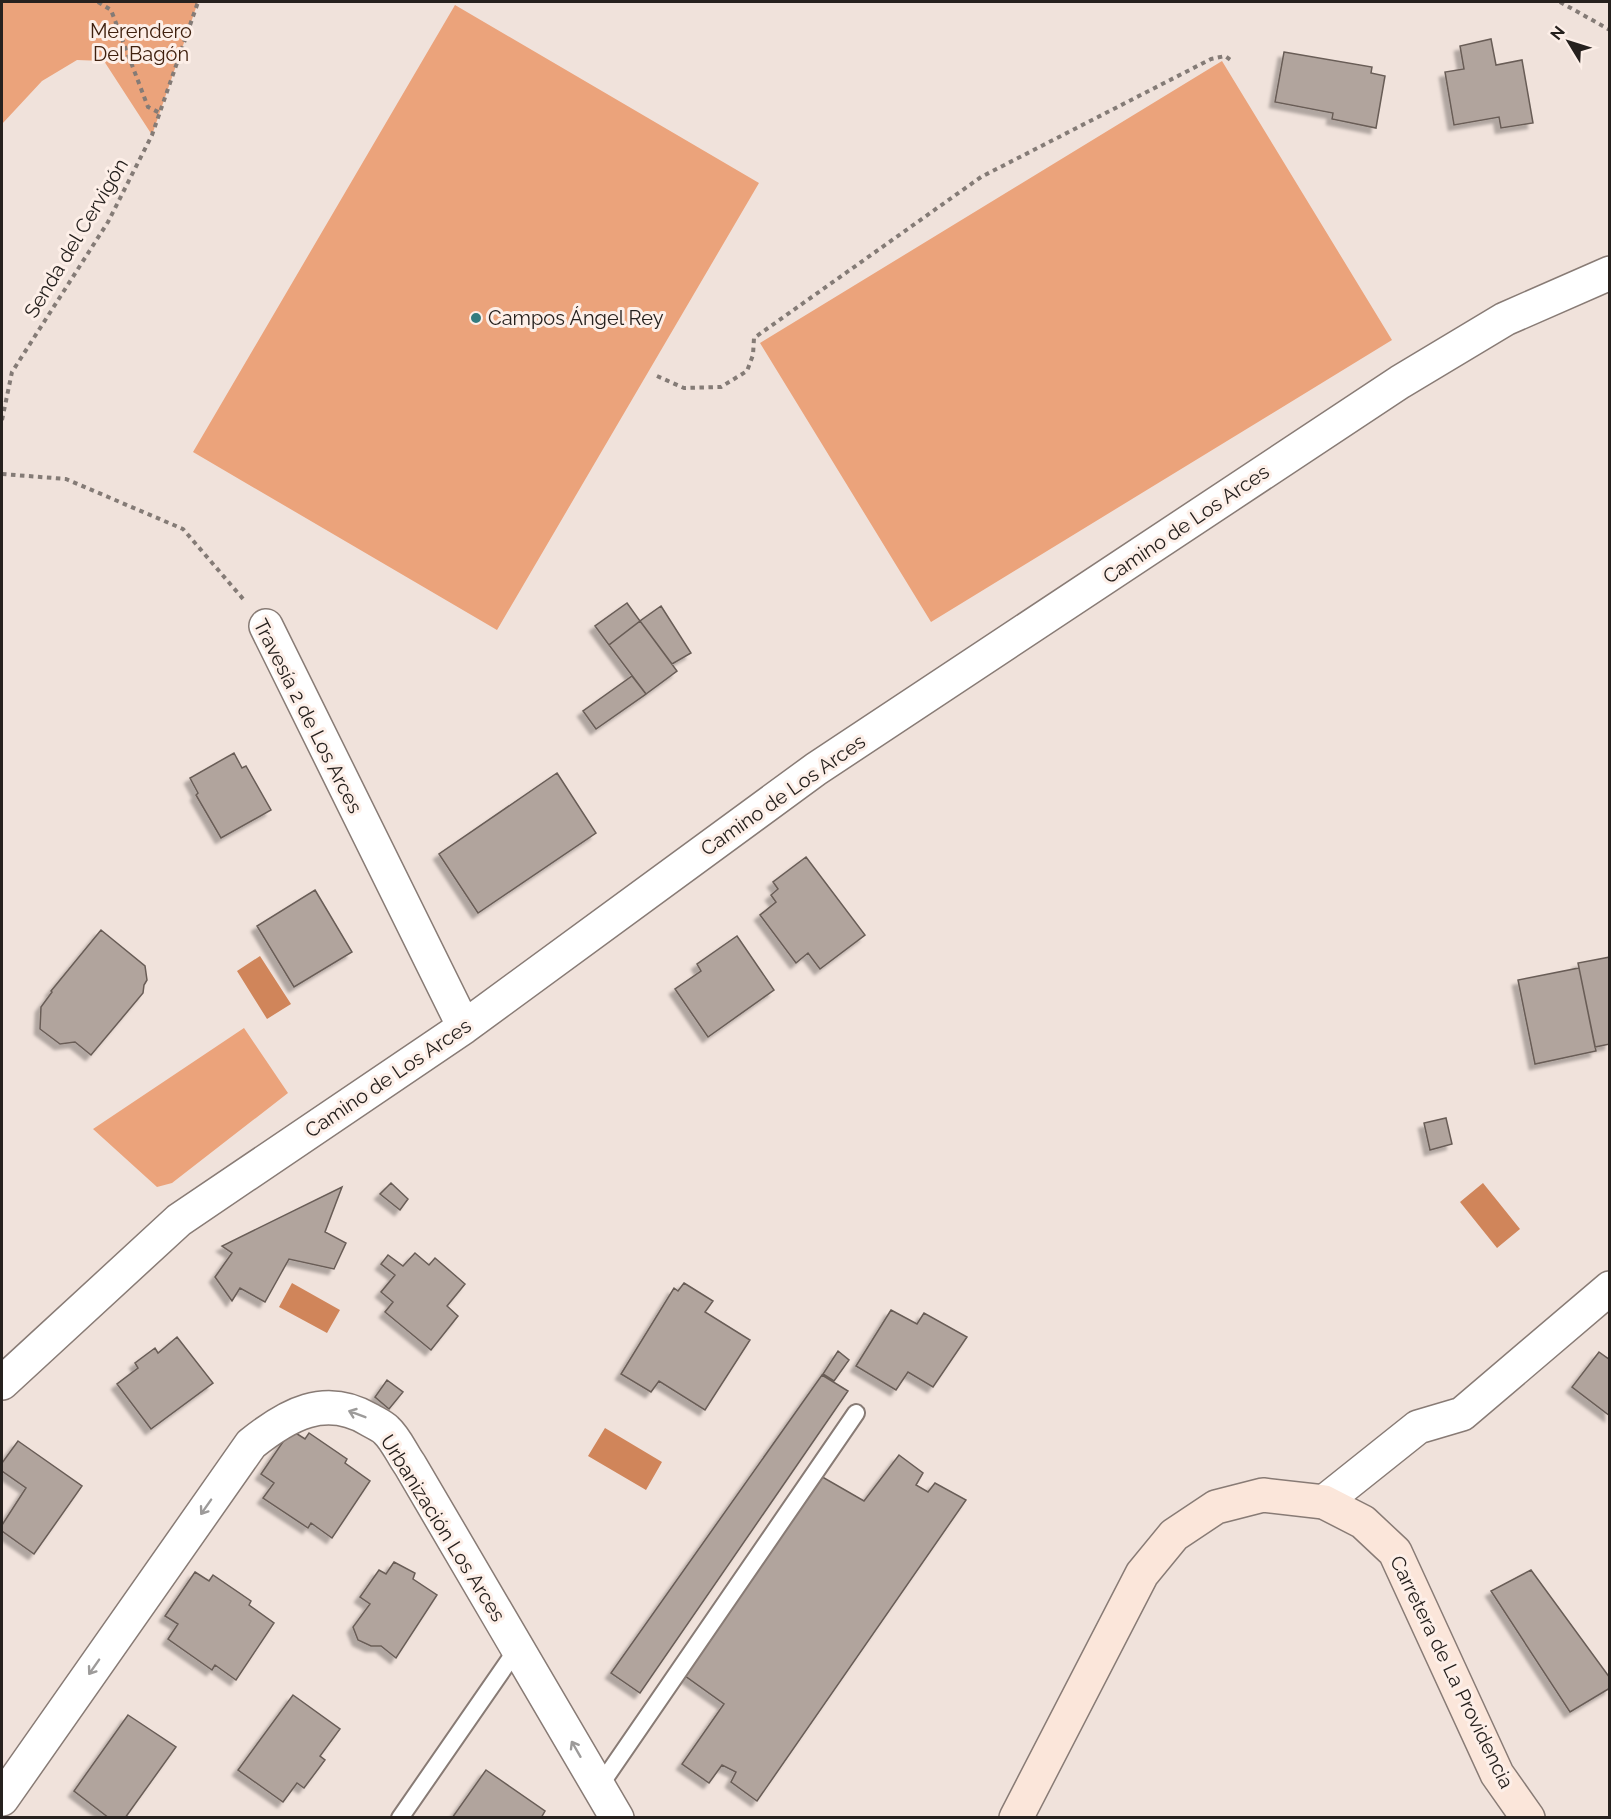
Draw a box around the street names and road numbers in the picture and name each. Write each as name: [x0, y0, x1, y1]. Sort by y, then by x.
street label: Senda del Cervigón: [19, 154, 133, 322]
street label: Camino de Los Arces: [1098, 459, 1274, 589]
street label: Travesía 2 de Los Arces: [249, 615, 367, 817]
street label: Camino de Los Arces: [696, 729, 870, 861]
street label: Camino de Los Arces: [300, 1013, 476, 1143]
street label: Urbanización Los Arces: [376, 1430, 510, 1626]
street label: Carretera de La Providencia: [1385, 1552, 1519, 1792]

